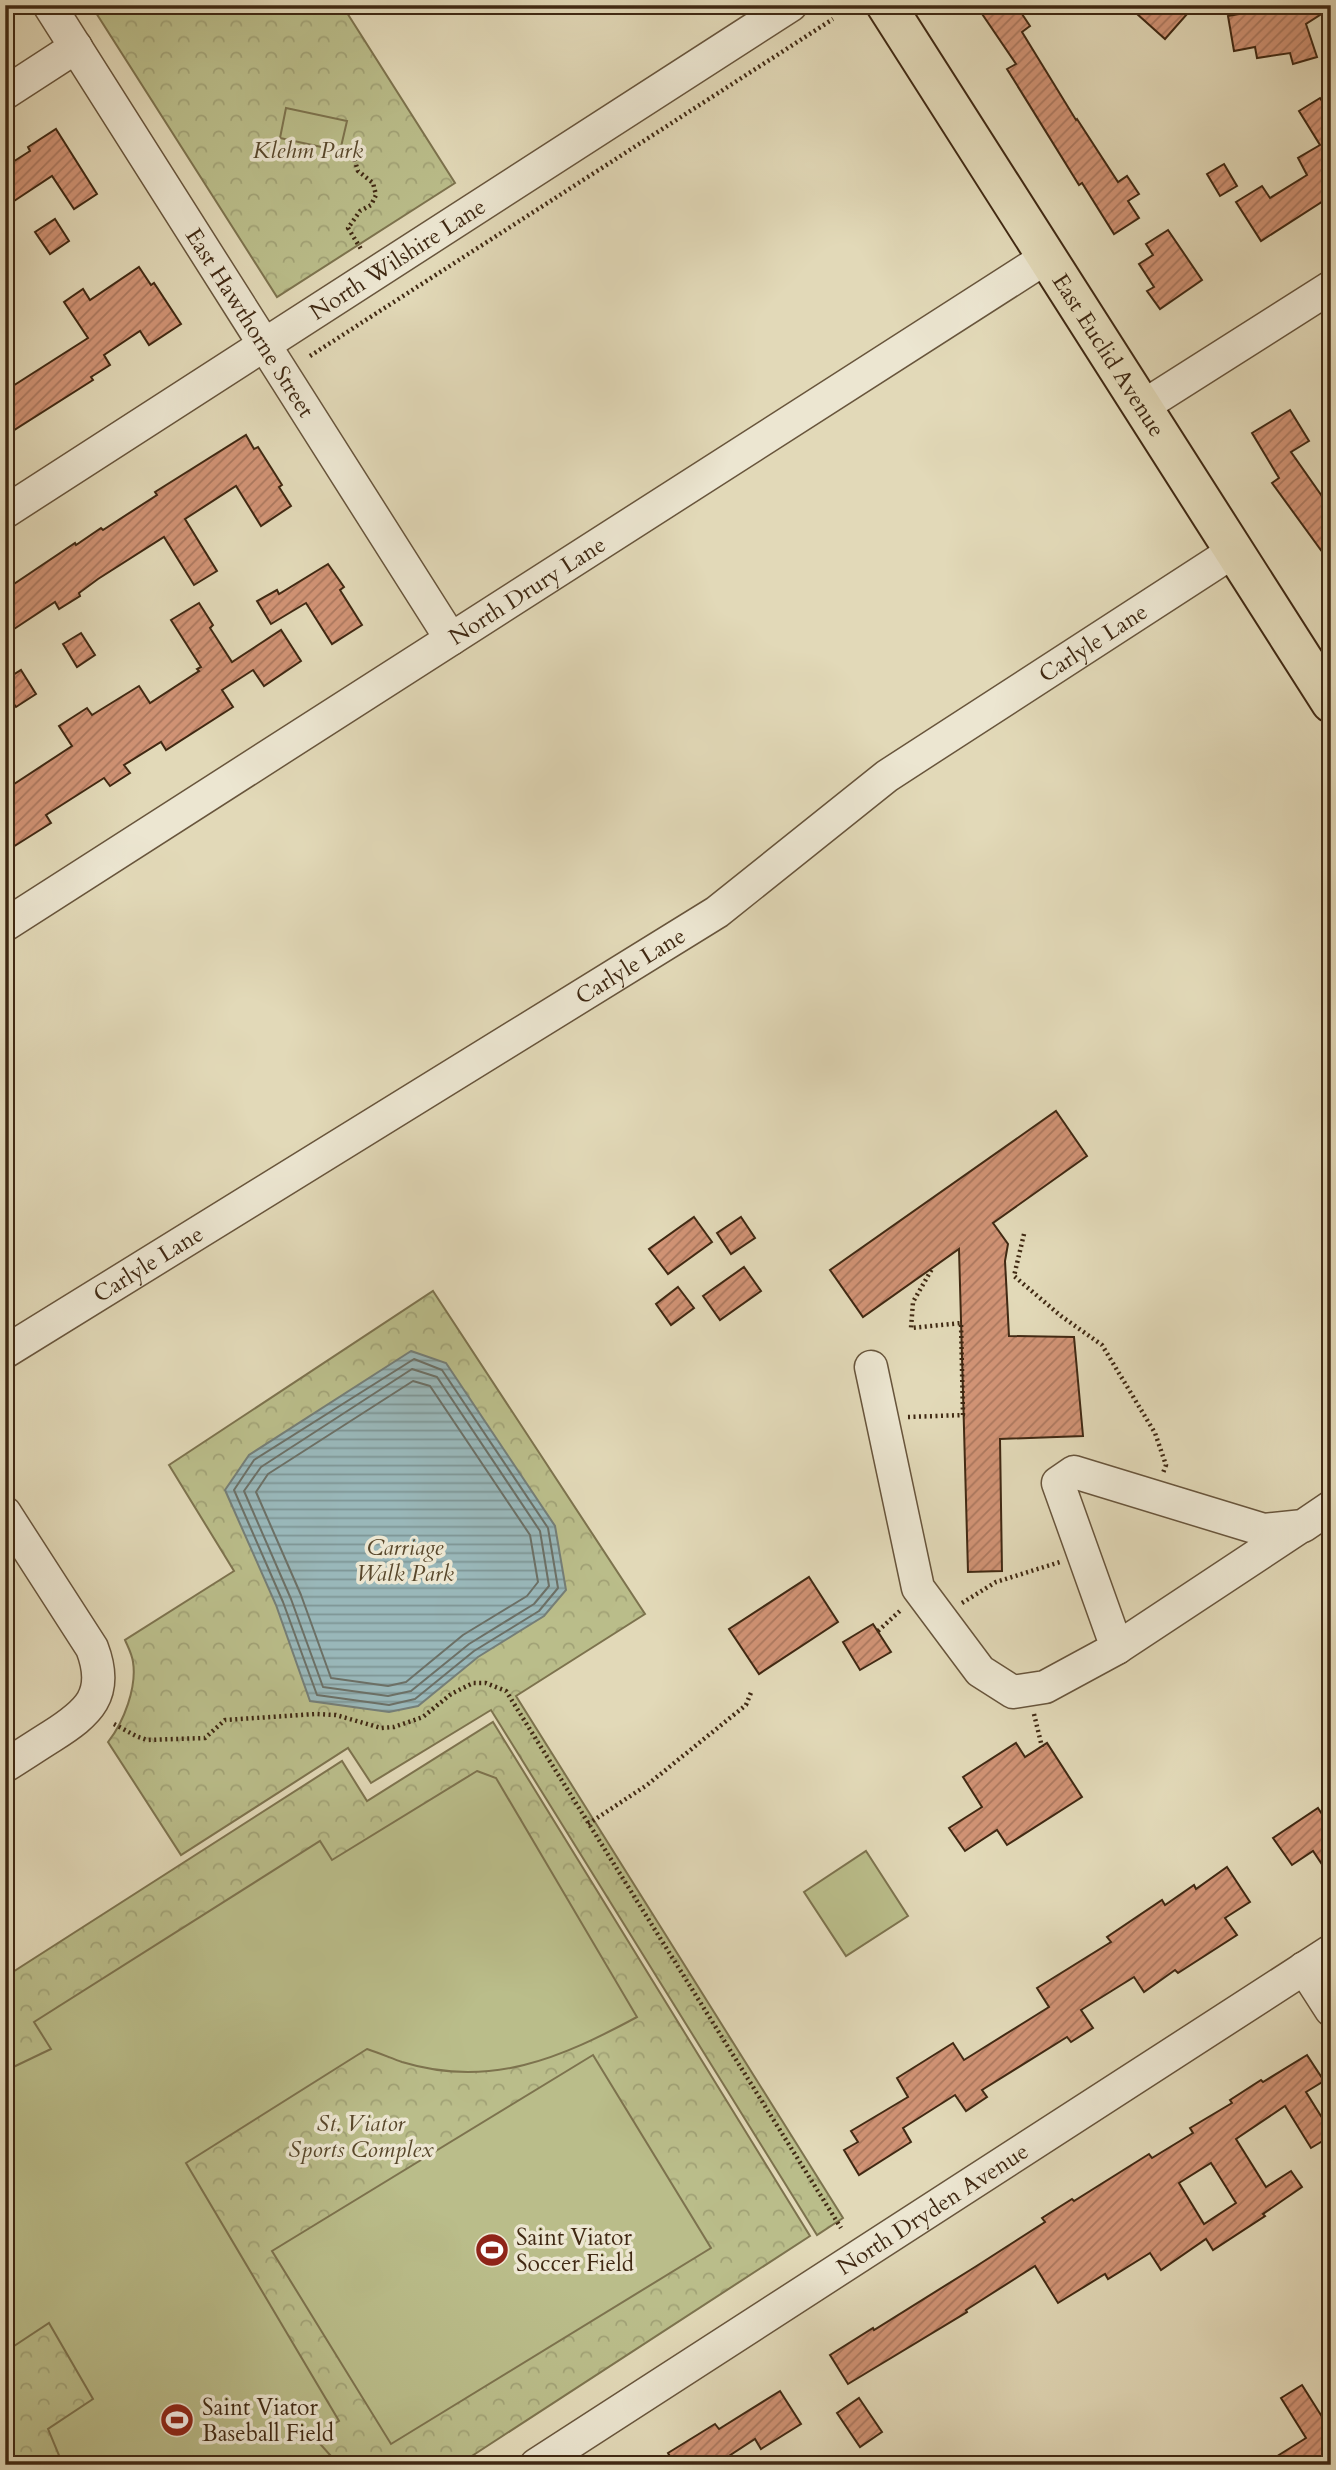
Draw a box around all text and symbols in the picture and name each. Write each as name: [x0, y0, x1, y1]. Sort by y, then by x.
park label: Klehm Park: [253, 135, 364, 166]
street label: North Wilshire Lane: [304, 191, 492, 327]
street label: East Hawthorne Street: [178, 222, 322, 424]
street label: East Euclid Avenue: [1045, 268, 1172, 443]
street label: North Drury Lane: [443, 529, 612, 653]
street label: Carlyle Lane: [1033, 596, 1153, 690]
street label: Carlyle Lane: [570, 920, 691, 1012]
street label: Carlyle Lane: [87, 1218, 209, 1310]
park label: Carriage Walk Park: [356, 1532, 454, 1589]
park label: St. Viator Sports Complex: [288, 2108, 434, 2165]
street label: North Dryden Avenue: [831, 2136, 1034, 2283]
place label: Saint Viator Soccer Field: [516, 2222, 635, 2279]
sports icon: Saint Viator Soccer Field: [473, 2231, 511, 2269]
place label: Saint Viator Baseball Field: [202, 2392, 335, 2449]
sports icon: Saint Viator Baseball Field: [158, 2401, 196, 2439]

